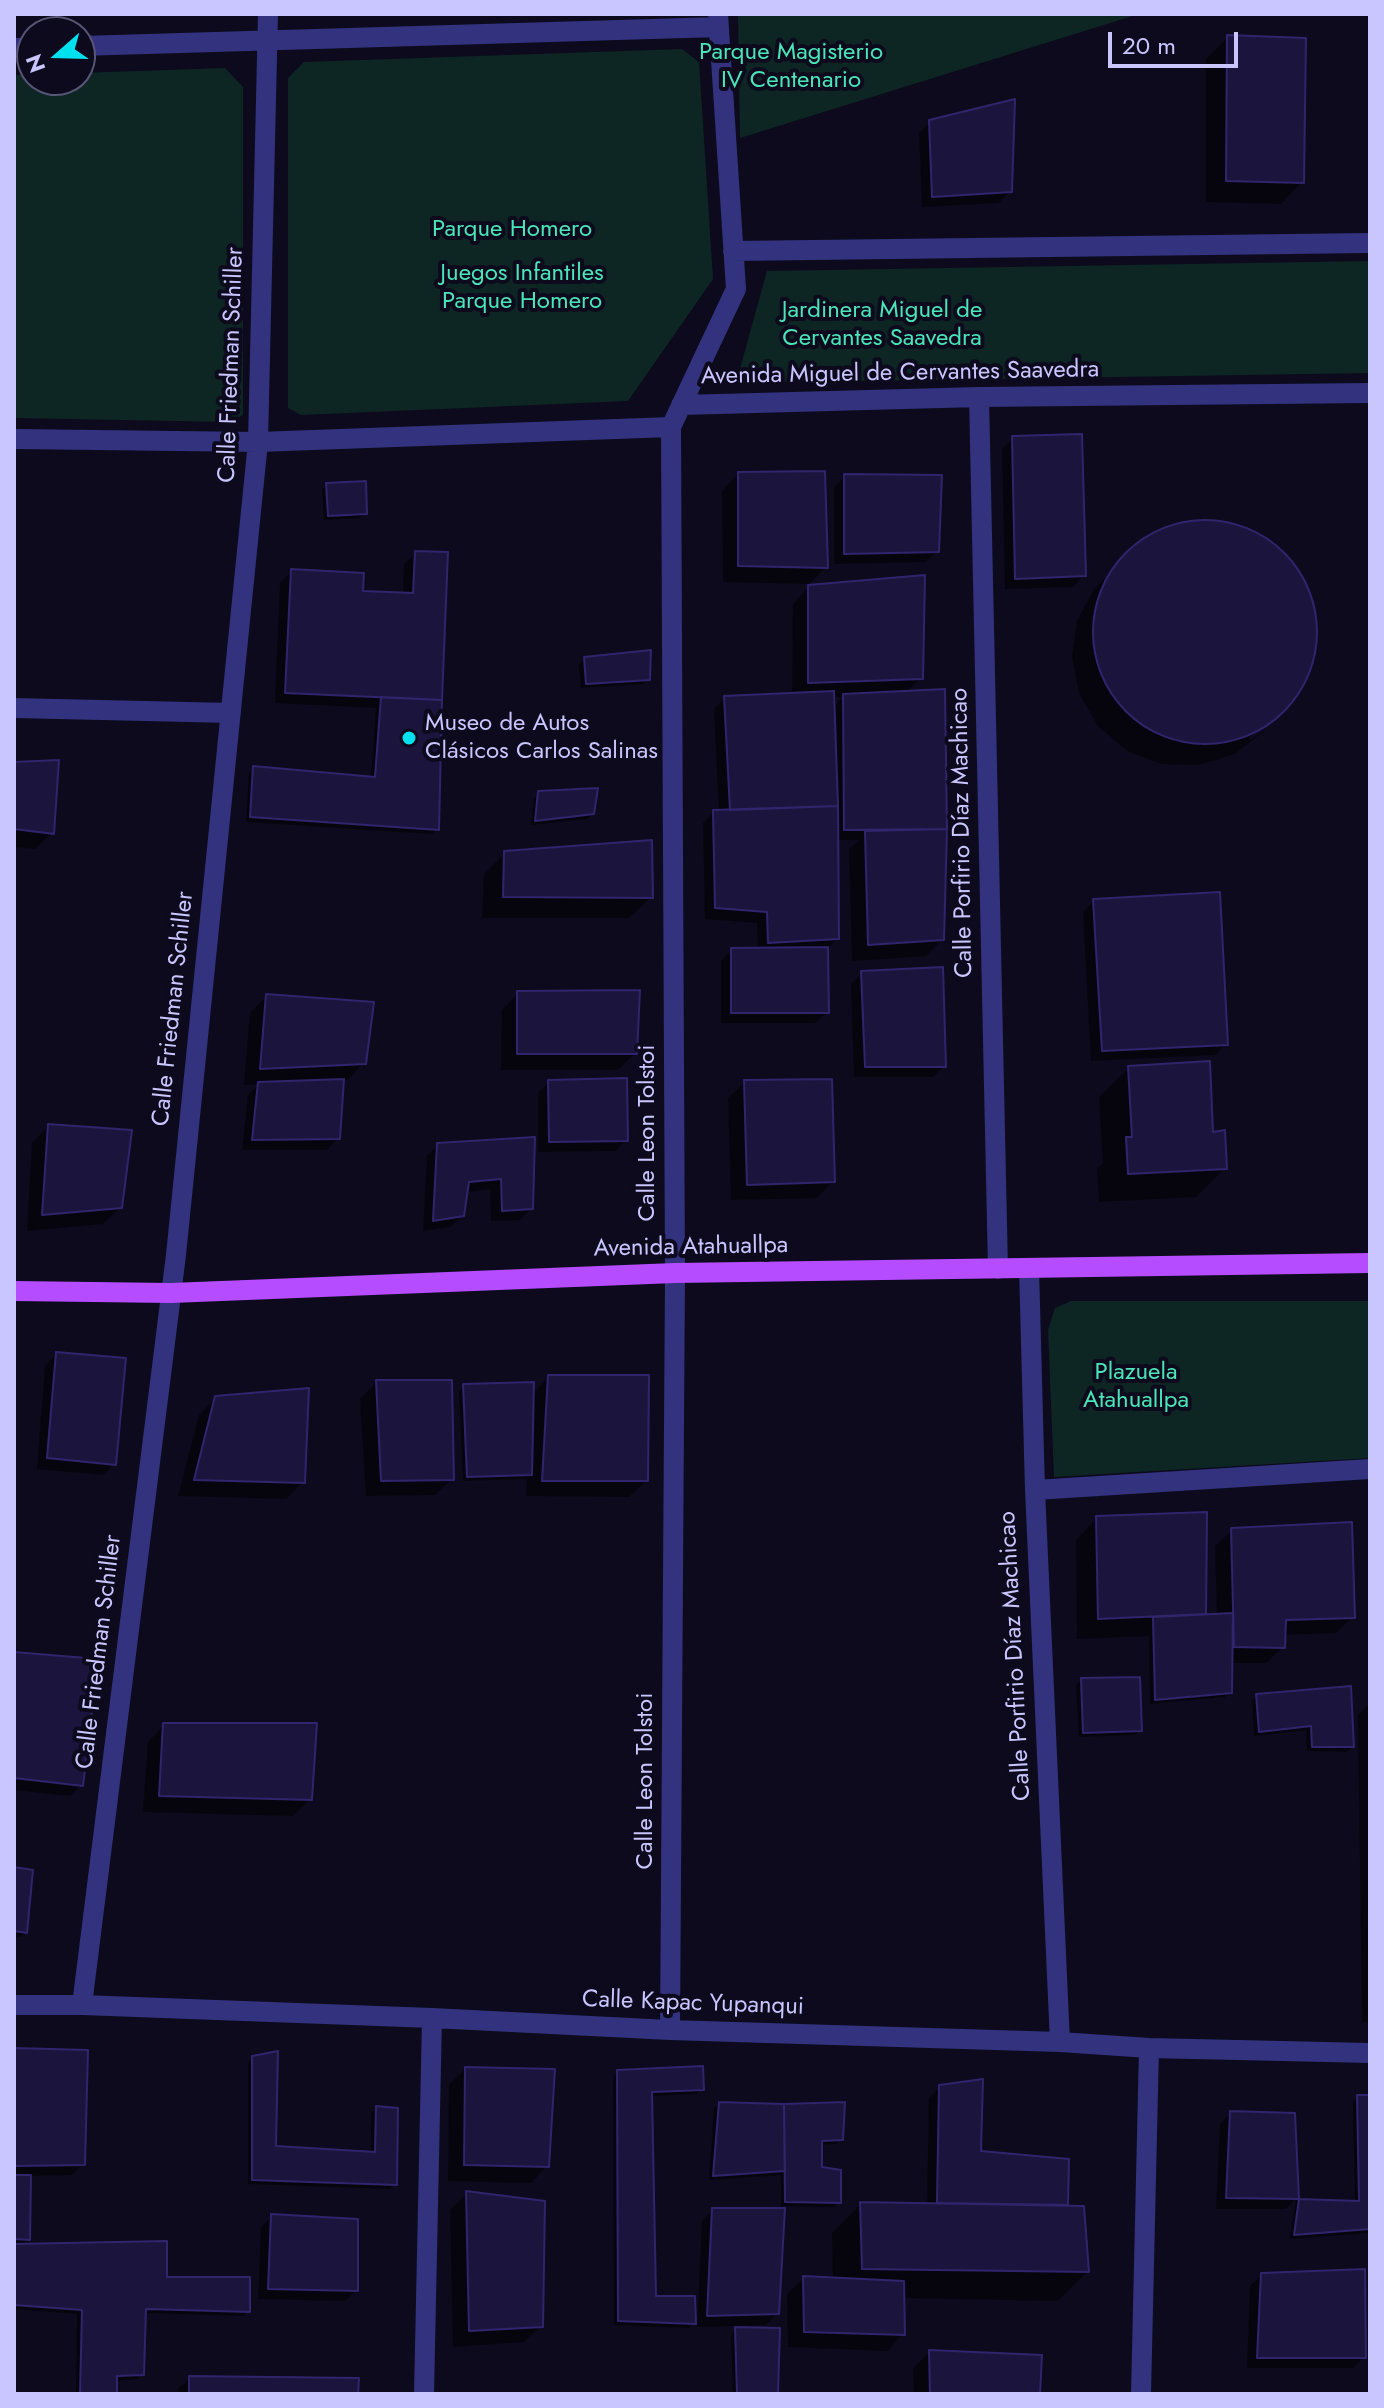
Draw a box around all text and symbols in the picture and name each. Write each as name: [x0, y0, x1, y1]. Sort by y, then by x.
north arrow: [16, 16, 96, 96]
scale bar: [1112, 16, 1242, 66]
text: 20 m: [1122, 28, 1176, 63]
park label: Parque Magisterio IV Centenario: [699, 39, 883, 95]
text: N: [17, 50, 53, 77]
park label: Parque Homero: [432, 216, 592, 244]
street label: Calle Friedman Schiller: [213, 247, 251, 483]
park label: Juegos Infantiles Parque Homero: [440, 260, 604, 316]
park label: Jardinera Miguel de Cervantes Saavedra: [782, 297, 982, 353]
street label: Avenida Miguel de Cervantes Saavedra: [701, 356, 1099, 392]
street label: Calle Porfirio Díaz Machicao: [946, 688, 980, 978]
place label: Museo de Autos Clásicos Carlos Salinas: [425, 710, 658, 766]
marker: Museo de Autos Clásicos Carlos Salinas: [400, 729, 418, 747]
street label: Calle Friedman Schiller: [147, 890, 201, 1128]
street label: Calle Leon Tolstoi: [634, 1045, 662, 1221]
street label: Avenida Atahuallpa: [593, 1232, 789, 1264]
park label: Plazuela Atahuallpa: [1083, 1359, 1189, 1415]
street label: Calle Porfirio Díaz Machicao: [994, 1510, 1038, 1802]
street label: Calle Friedman Schiller: [71, 1533, 129, 1771]
street label: Calle Leon Tolstoi: [632, 1693, 660, 1869]
street label: Calle Kapac Yupanqui: [582, 1986, 804, 2022]

